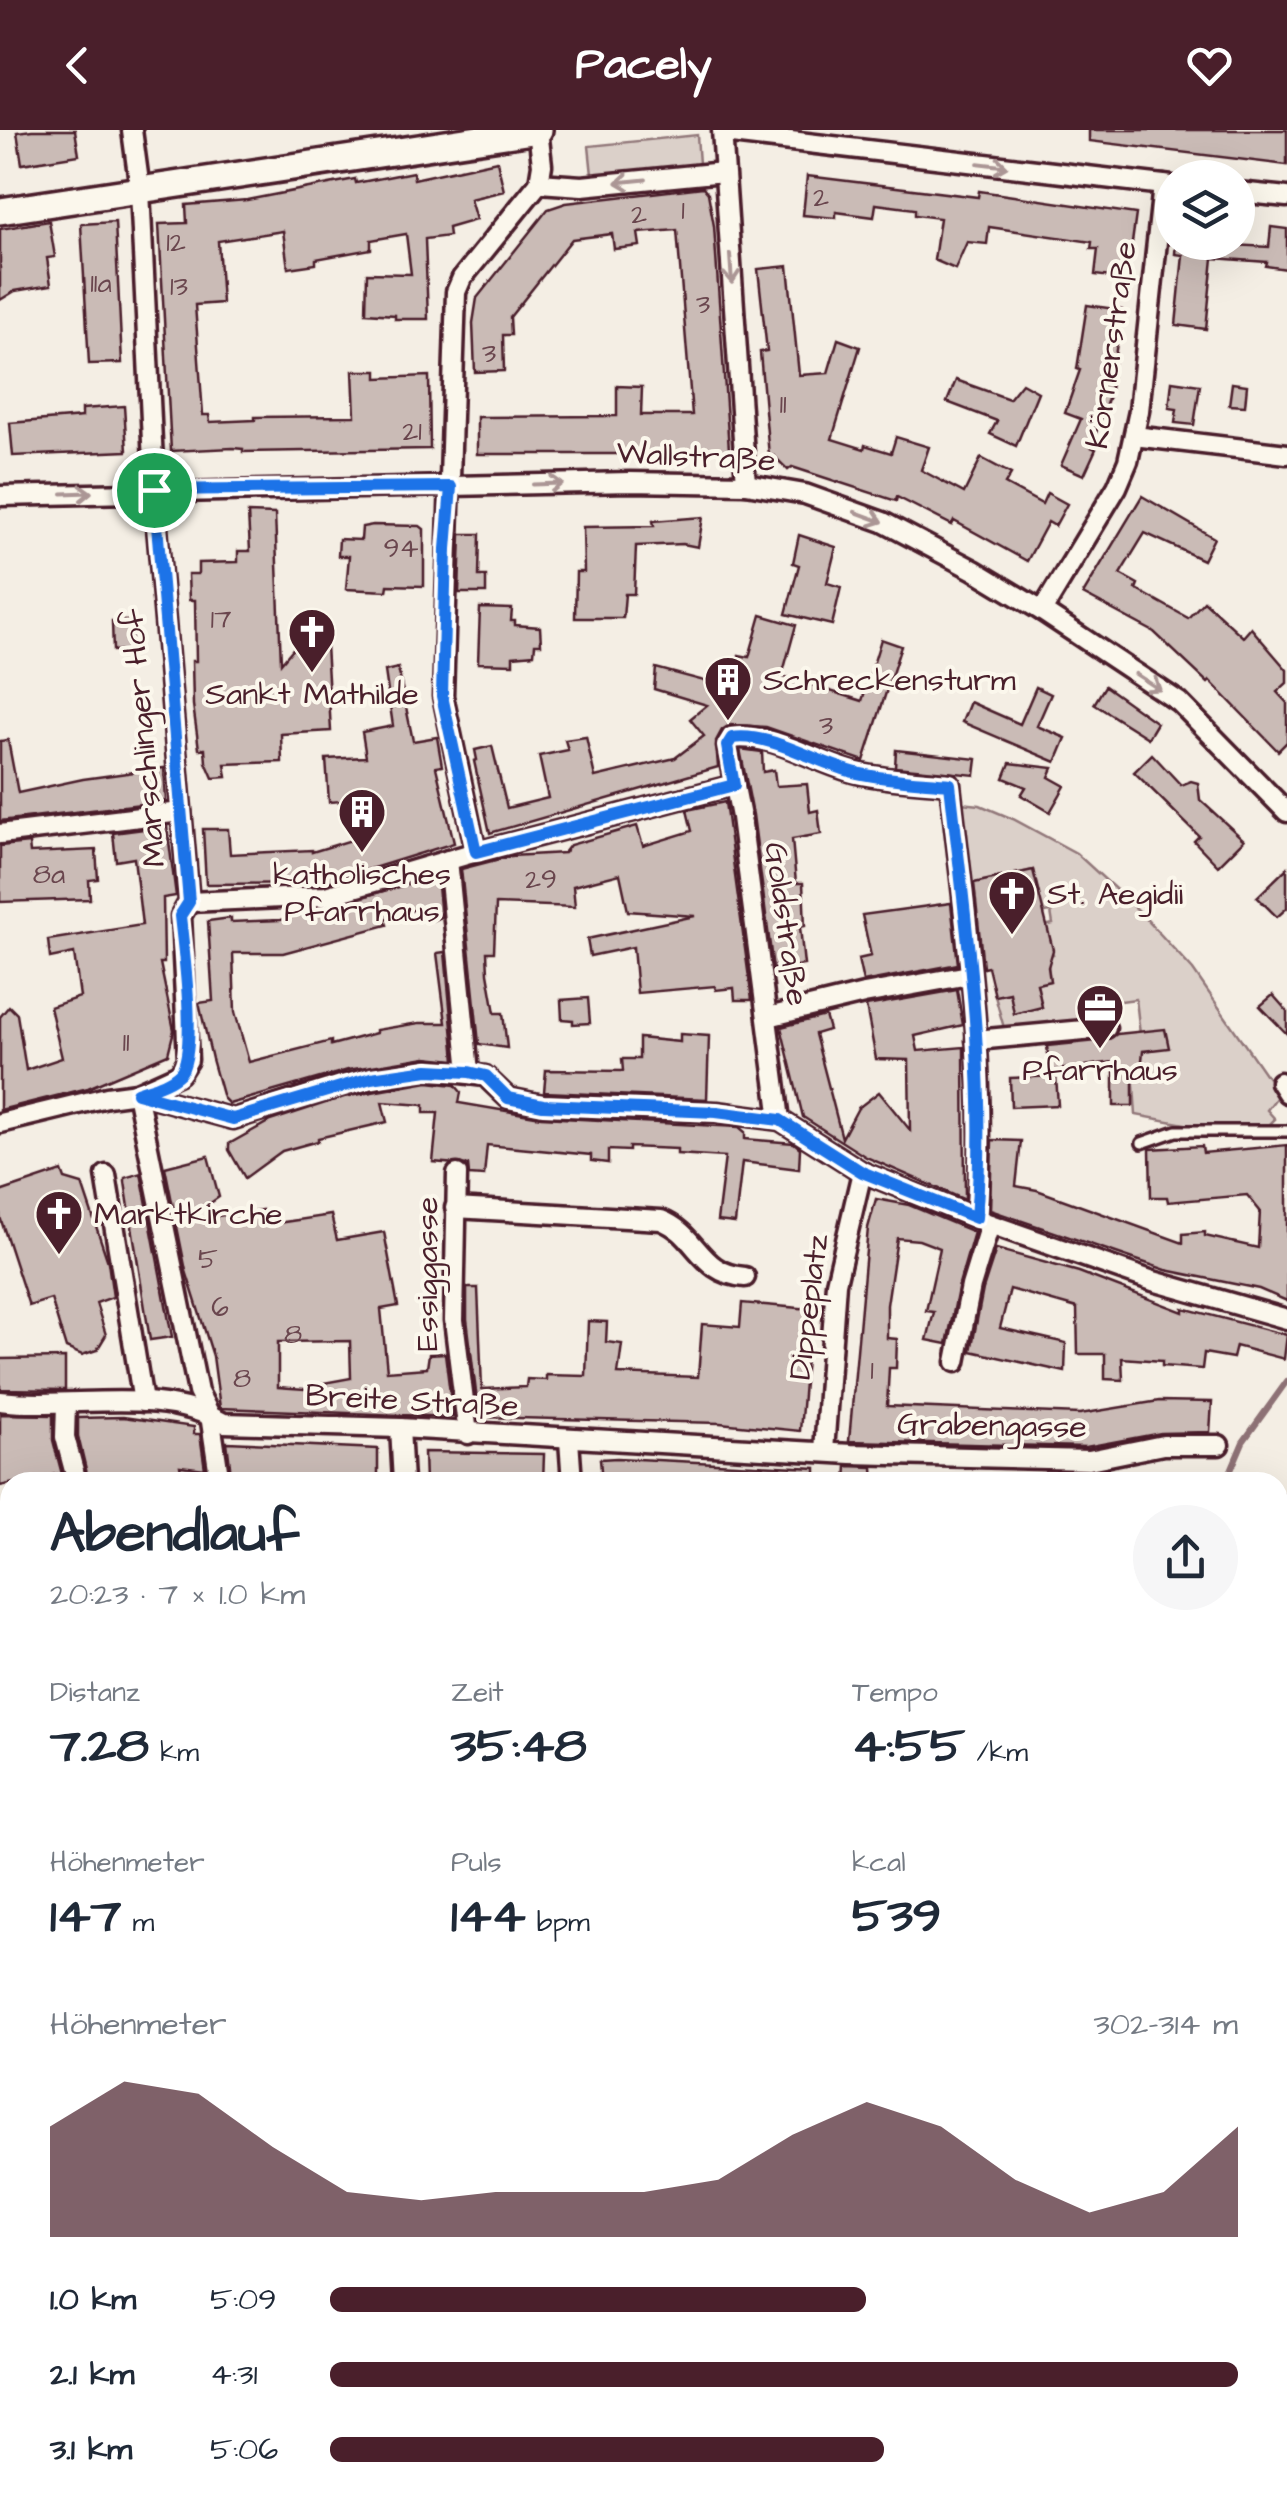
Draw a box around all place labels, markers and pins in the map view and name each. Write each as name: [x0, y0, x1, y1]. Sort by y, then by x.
pin: [112, 448, 197, 533]
church icon: Sankt Mathilde: [286, 606, 338, 674]
building icon: Schreckensturm: [702, 654, 754, 722]
place label: Schreckensturm: [763, 658, 1016, 703]
place label: Sankt Mathilde: [205, 672, 419, 717]
building icon: katholisches Pfarrhaus: [336, 786, 388, 854]
place label: katholisches Pfarrhaus: [273, 852, 451, 934]
church icon: St. Aegidii: [986, 868, 1038, 936]
place label: St. Aegidii: [1047, 872, 1183, 917]
office icon: Pfarrhaus: [1074, 982, 1126, 1050]
place label: Pfarrhaus: [1022, 1048, 1178, 1093]
church icon: Marktkirche: [33, 1188, 85, 1256]
place label: Marktkirche: [94, 1192, 283, 1237]

